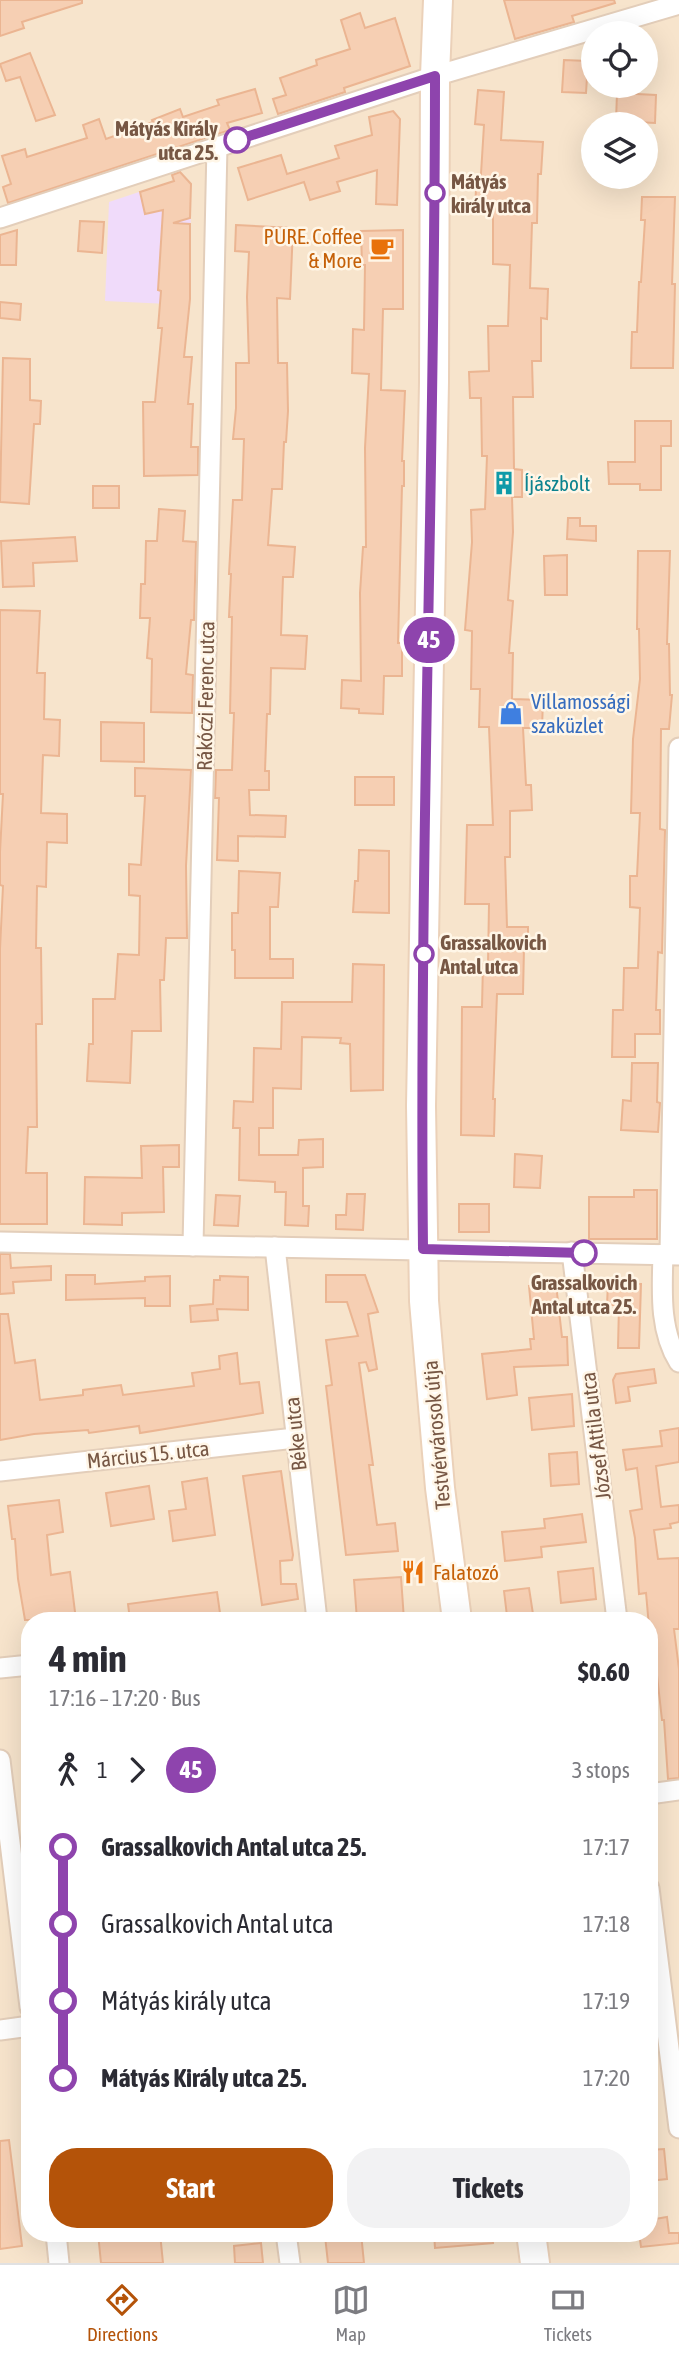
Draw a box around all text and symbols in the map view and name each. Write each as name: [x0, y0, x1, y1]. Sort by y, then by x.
map controls: [581, 21, 658, 189]
button: locate: [581, 21, 658, 98]
button: layers: [581, 112, 658, 189]
place label: Mátyás Király utca 25.: [115, 116, 218, 164]
marker: Mátyás Király utca 25.: [224, 127, 250, 153]
place label: Mátyás király utca: [451, 169, 531, 217]
marker: Mátyás király utca: [425, 183, 445, 203]
place label: PURE. Coffee & More: [264, 224, 362, 272]
cafe icon: PURE. Coffee & More: [368, 234, 396, 262]
building icon: Íjászbolt: [490, 469, 518, 497]
place label: Íjászbolt: [524, 471, 590, 495]
line badge: 45: [398, 617, 460, 663]
street label: Rákóczi Ferenc utca: [192, 621, 218, 771]
text: 45: [418, 626, 440, 653]
place label: Villamossági szaküzlet: [531, 689, 630, 737]
shop icon: Villamossági szaküzlet: [497, 699, 525, 727]
place label: Grassalkovich Antal utca: [439, 930, 547, 978]
marker: Grassalkovich Antal utca: [414, 944, 434, 964]
marker: Grassalkovich Antal utca 25.: [571, 1240, 597, 1266]
place label: Grassalkovich Antal utca 25.: [531, 1270, 637, 1318]
street label: Testvérvárosok útja: [418, 1359, 454, 1511]
street label: József Attila utca: [575, 1371, 615, 1501]
street label: Béke utca: [279, 1396, 311, 1472]
street label: Március 15. utca: [86, 1436, 210, 1472]
restaurant icon: Falatozó: [399, 1558, 427, 1586]
place label: Falatozó: [433, 1560, 499, 1584]
text: 4 min: [49, 1637, 127, 1680]
text: $0.60: [578, 1657, 630, 1687]
text: 17:16 – 17:20 · Bus: [49, 1685, 201, 1711]
icon: walk: [49, 1751, 87, 1789]
icon: forward: [118, 1751, 156, 1789]
text: 45: [180, 1756, 202, 1783]
text: 1: [97, 1757, 108, 1783]
text: 3 stops: [572, 1757, 630, 1783]
text: Grassalkovich Antal utca 25.: [101, 1832, 366, 1862]
text: 17:17: [583, 1834, 630, 1860]
text: Grassalkovich Antal utca: [101, 1909, 334, 1939]
text: 17:18: [583, 1911, 630, 1937]
text: Mátyás király utca: [101, 1986, 272, 2016]
text: 17:19: [583, 1988, 630, 2014]
text: Mátyás Király utca 25.: [101, 2063, 306, 2093]
text: 17:20: [583, 2065, 630, 2091]
button: Start: [49, 2148, 333, 2228]
button: Tickets: [347, 2148, 630, 2228]
tab: Directions: [87, 2281, 158, 2345]
tab: Map: [332, 2281, 370, 2345]
tab: Tickets: [544, 2281, 592, 2345]

